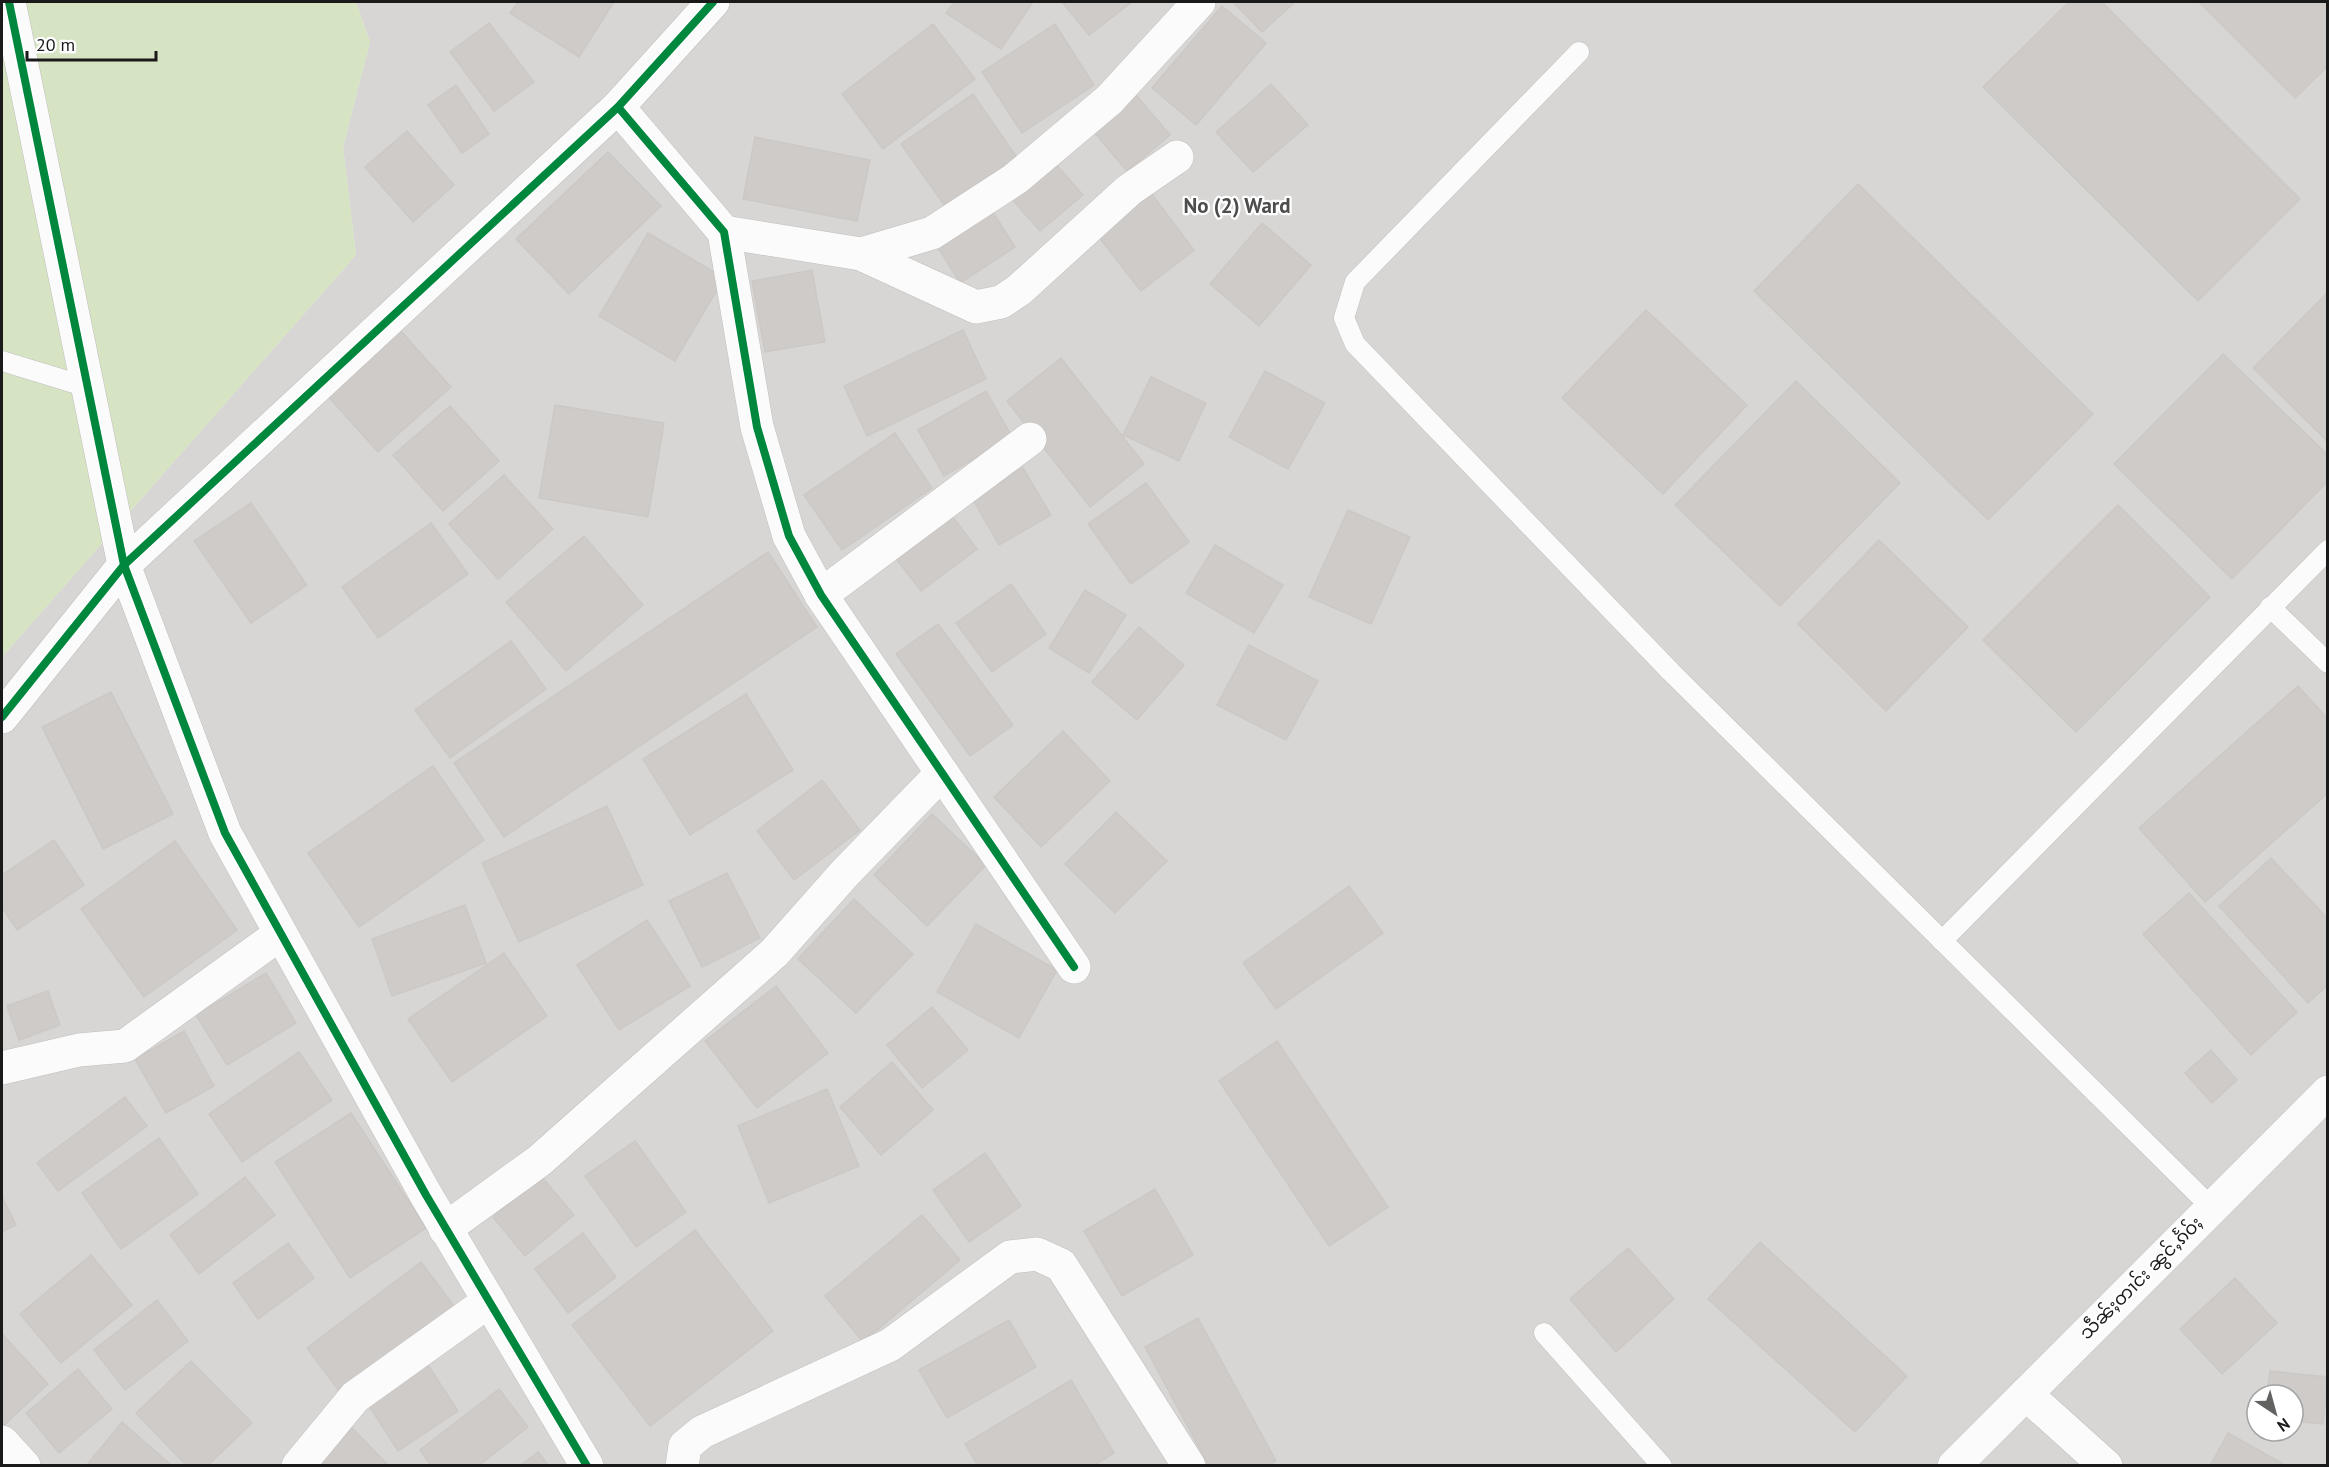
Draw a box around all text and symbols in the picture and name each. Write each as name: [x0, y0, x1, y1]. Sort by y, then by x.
scale bar: [27, 24, 156, 62]
text: 20 m: [36, 33, 75, 56]
district label: No (2) Ward: [1183, 192, 1291, 219]
street label: သဵၼ်ႈတၢင်း ၼွင်ႇၵႅဝ်ႈ: [2073, 1210, 2210, 1347]
north arrow: [2245, 1383, 2305, 1443]
text: N: [2274, 1414, 2294, 1436]

